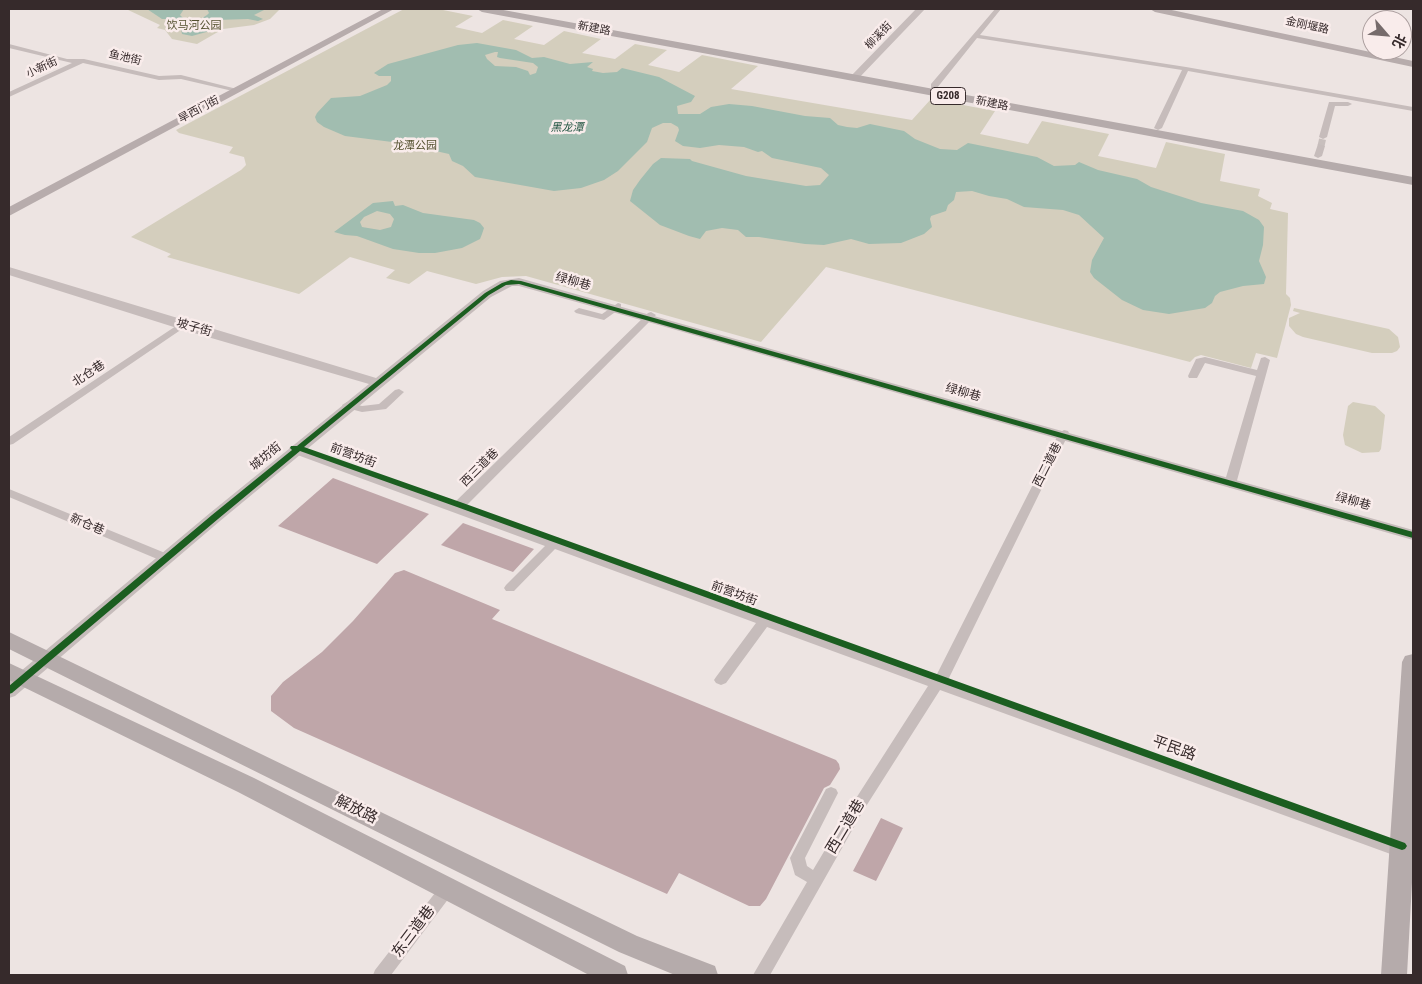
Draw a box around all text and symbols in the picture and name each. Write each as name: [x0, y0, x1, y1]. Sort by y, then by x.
north arrow: [1362, 10, 1412, 60]
street label: 金刚堰路: [1284, 15, 1330, 37]
park label: 饮马河公园: [167, 19, 221, 33]
street label: 新建路: [577, 20, 611, 38]
street label: 柳溪街: [863, 20, 895, 52]
text: 北: [1389, 31, 1410, 51]
street label: 鱼池街: [107, 48, 143, 68]
street label: 小新街: [24, 55, 60, 81]
road number: G208: [930, 88, 966, 104]
street label: 旱西门街: [176, 94, 222, 126]
street label: 新建路: [975, 94, 1009, 114]
water label: 黑龙潭: [551, 121, 583, 135]
park label: 龙潭公园: [393, 139, 437, 153]
street label: 绿柳巷: [554, 270, 592, 294]
street label: 坡子街: [175, 316, 213, 340]
street label: 北仓巷: [70, 358, 108, 390]
street label: 绿柳巷: [944, 381, 982, 405]
street label: 城坊街: [247, 440, 285, 474]
street label: 西二道巷: [1031, 440, 1065, 490]
street label: 前营坊街: [328, 441, 378, 471]
street label: 西三道巷: [458, 446, 502, 490]
street label: 绿柳巷: [1334, 490, 1372, 514]
street label: 新仓巷: [68, 511, 106, 539]
street label: 前营坊街: [709, 579, 759, 609]
street label: 平民路: [1150, 733, 1198, 765]
street label: 解放路: [332, 792, 380, 828]
street label: 西二道巷: [823, 797, 869, 857]
street label: 东三道巷: [389, 903, 439, 961]

